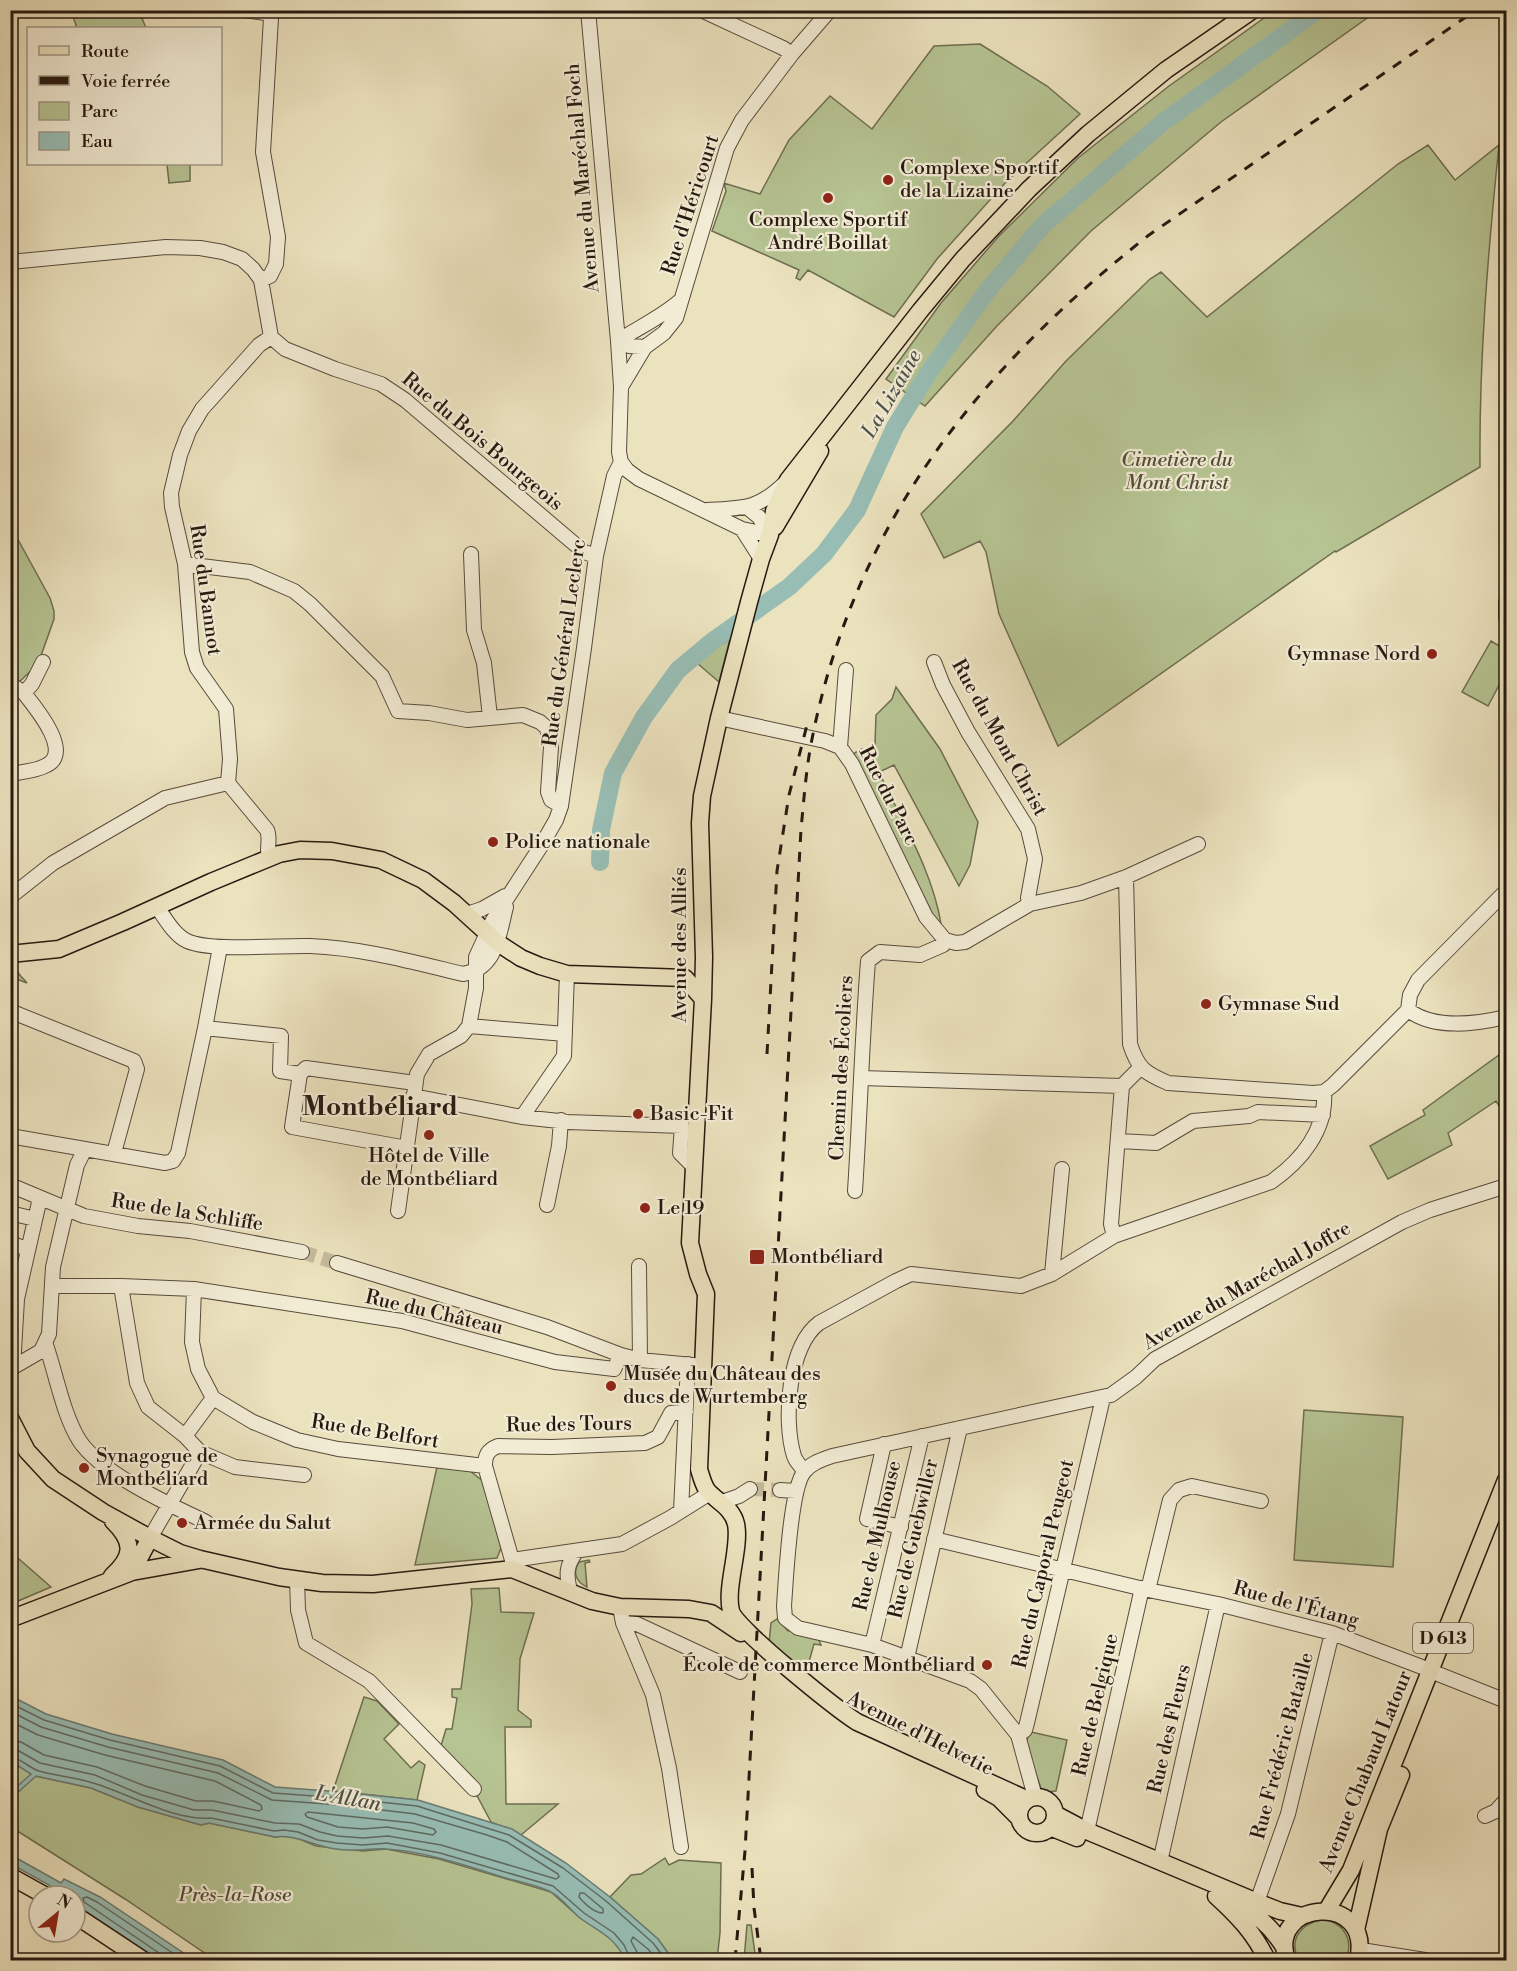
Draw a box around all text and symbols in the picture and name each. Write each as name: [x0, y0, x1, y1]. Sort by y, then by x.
legend: [27, 27, 222, 165]
text: Route: [81, 40, 129, 63]
street label: Avenue du Maréchal Foch: [561, 62, 606, 295]
text: Voie ferrée: [80, 70, 170, 93]
text: Parc: [81, 100, 118, 123]
text: Eau: [81, 130, 114, 153]
street label: Rue d'Héricourt: [657, 132, 725, 278]
place label: Complexe Sportif de la Lizaine: [900, 156, 1059, 204]
marker: Complexe Sportif de la Lizaine: [881, 173, 895, 187]
marker: Complexe Sportif André Boillat: [821, 191, 835, 205]
place label: Complexe Sportif André Boillat: [749, 208, 908, 256]
water label: La Lizaine: [856, 345, 928, 444]
street label: Rue du Bois Bourgeois: [396, 367, 568, 517]
park label: Cimetière du Mont Christ: [1121, 448, 1234, 496]
street label: Rue du Bannot: [183, 523, 227, 657]
street label: Rue du Général Leclerc: [538, 537, 592, 749]
place label: Gymnase Nord: [1287, 642, 1421, 667]
marker: Gymnase Nord: [1425, 647, 1439, 661]
street label: Rue du Mont Christ: [945, 655, 1053, 821]
street label: Rue du Parc: [852, 742, 924, 850]
place label: Police nationale: [505, 830, 650, 855]
marker: Police nationale: [486, 835, 500, 849]
street label: Avenue des Alliés: [668, 867, 693, 1024]
street label: Chemin des Écoliers: [824, 975, 859, 1161]
place label: Gymnase Sud: [1218, 992, 1340, 1017]
marker: Gymnase Sud: [1199, 997, 1213, 1011]
district label: Montbéliard: [302, 1091, 458, 1123]
place label: Basic-Fit: [649, 1102, 734, 1127]
marker: Basic-Fit: [631, 1107, 645, 1121]
marker: Hôtel de Ville de Montbéliard: [422, 1128, 436, 1142]
place label: Hôtel de Ville de Montbéliard: [360, 1144, 498, 1192]
street label: Rue de la Schliffe: [109, 1189, 265, 1237]
place label: Le 19: [657, 1196, 704, 1221]
marker: Le 19: [638, 1201, 652, 1215]
street label: Avenue du Maréchal Joffre: [1138, 1216, 1356, 1356]
place label: Montbéliard: [771, 1245, 884, 1270]
marker: Montbéliard: [748, 1248, 766, 1266]
street label: Rue du Château: [363, 1285, 506, 1341]
place label: Musée du Château des ducs de Wurtemberg: [623, 1362, 821, 1410]
marker: Musée du Château des ducs de Wurtemberg: [604, 1379, 618, 1393]
street label: Rue de Belfort: [309, 1410, 441, 1454]
street label: Rue des Tours: [506, 1411, 632, 1439]
place label: Synagogue de Montbéliard: [96, 1444, 218, 1492]
street label: Rue de Guebwiller: [883, 1456, 945, 1621]
street label: Rue du Caporal Peugeot: [1008, 1457, 1080, 1671]
street label: Rue de Mulhouse: [849, 1458, 907, 1614]
marker: Synagogue de Montbéliard: [77, 1461, 91, 1475]
place label: Armée du Salut: [193, 1511, 331, 1536]
marker: Armée du Salut: [175, 1516, 189, 1530]
street label: Rue de l'Étang: [1230, 1575, 1362, 1634]
road number: D 613: [1413, 1623, 1473, 1653]
street label: Rue de Belgique: [1067, 1631, 1125, 1779]
street label: Rue Frédéric Bataille: [1246, 1650, 1320, 1842]
place label: École de commerce Montbéliard: [683, 1652, 976, 1678]
marker: École de commerce Montbéliard: [980, 1658, 994, 1672]
street label: Rue des Fleurs: [1143, 1662, 1197, 1796]
street label: Avenue Chabaud Latour: [1314, 1667, 1418, 1878]
street label: Avenue d'Helvetie: [841, 1686, 998, 1782]
water label: L'Allan: [312, 1780, 383, 1818]
park label: Près-la-Rose: [178, 1883, 292, 1908]
north arrow: [27, 1884, 87, 1944]
text: N: [54, 1890, 75, 1914]

